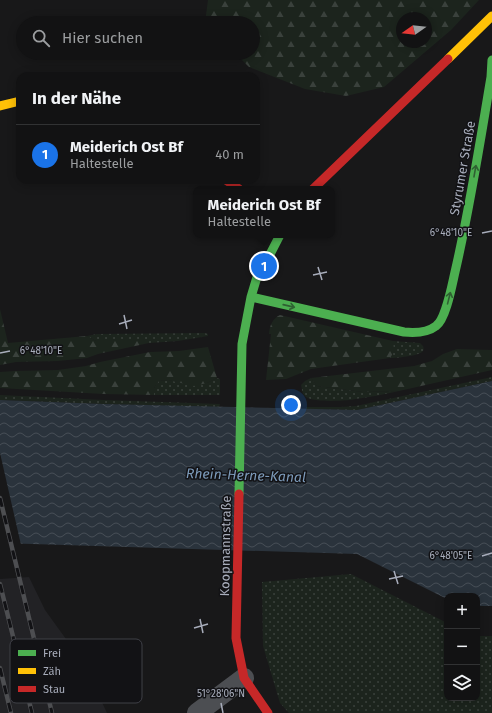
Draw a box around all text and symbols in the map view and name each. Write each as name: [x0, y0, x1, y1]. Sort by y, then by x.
north arrow: [396, 12, 432, 48]
search box: [16, 16, 260, 60]
icon: search: [30, 27, 52, 49]
text: Hier suchen: [62, 29, 143, 47]
text: In der Nähe: [32, 88, 121, 109]
street label: Styrumer Straße: [447, 120, 478, 216]
text: Meiderich Ost Bf: [70, 138, 183, 156]
text: 1: [42, 147, 48, 162]
text: 40 m: [215, 147, 244, 162]
text: Haltestelle: [70, 156, 133, 171]
one-way arrow: [471, 165, 479, 178]
popup: [193, 186, 335, 238]
text: Meiderich Ost Bf: [208, 196, 320, 214]
text: Haltestelle: [208, 214, 271, 229]
text: 6°48'10"E: [430, 227, 472, 239]
pin: 1: [251, 251, 277, 281]
one-way arrow: [445, 292, 453, 305]
one-way arrow: [282, 303, 295, 310]
text: 6°48'10"E: [20, 345, 62, 357]
your location: [281, 395, 301, 415]
water label: Rhein-Herne-Kanal: [186, 465, 306, 486]
street label: Koopmannstraße: [217, 495, 234, 597]
text: 6°48'05"E: [430, 550, 472, 562]
map controls: [444, 593, 480, 701]
button: +: [444, 593, 480, 629]
button: −: [444, 629, 480, 665]
legend: [10, 639, 142, 703]
text: Frei: [43, 647, 61, 660]
text: Zäh: [43, 665, 61, 678]
button: layers: [444, 665, 480, 701]
text: Stau: [43, 683, 65, 696]
text: 51°28'06"N: [197, 688, 245, 700]

